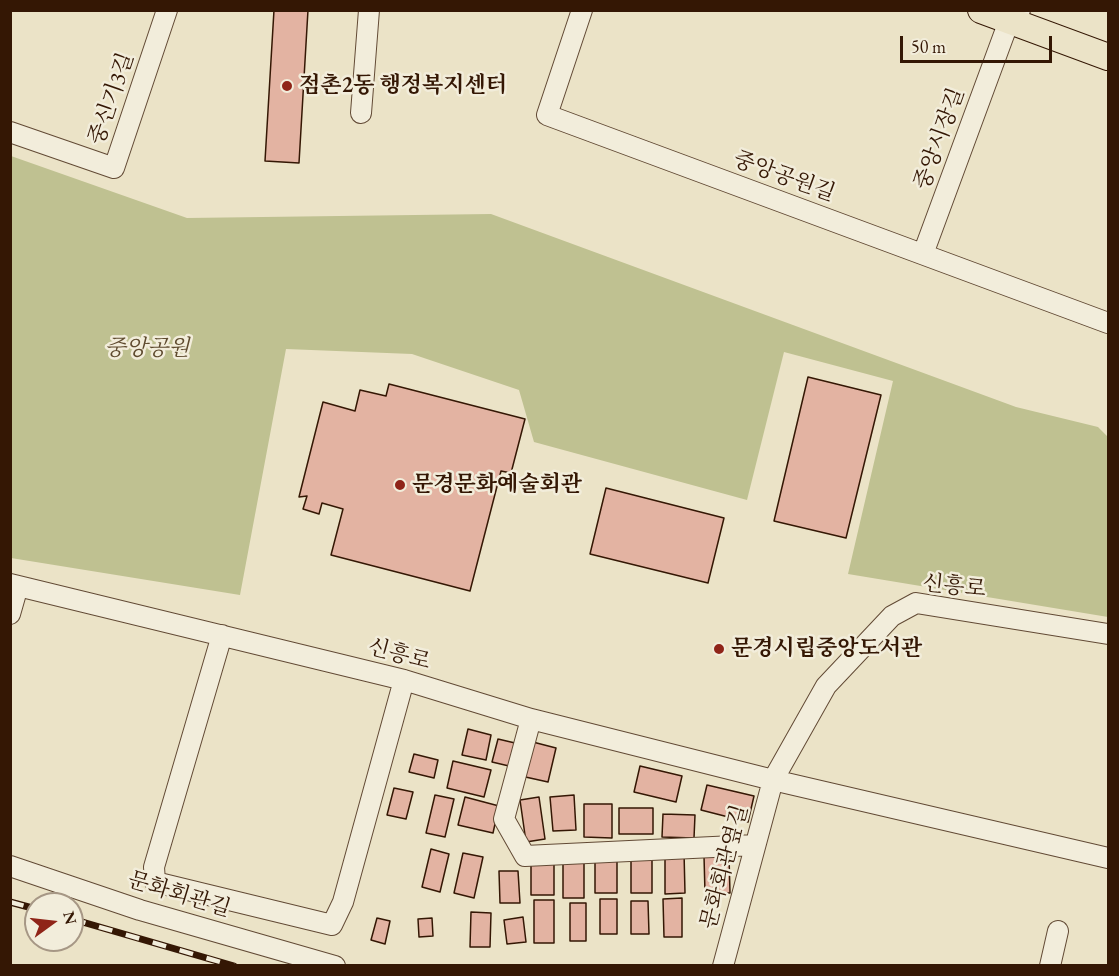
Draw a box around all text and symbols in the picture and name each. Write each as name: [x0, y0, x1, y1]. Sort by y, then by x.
scale bar: [903, 24, 1054, 62]
text: 50 m: [911, 35, 946, 58]
street label: 중신기3길: [84, 50, 140, 148]
place label: 점촌2동 행정복지센터: [299, 73, 507, 99]
marker: 점촌2동 행정복지센터: [280, 79, 294, 93]
street label: 중앙시장길: [909, 85, 971, 193]
street label: 중앙공원길: [730, 146, 838, 208]
park label: 중앙공원: [104, 336, 190, 362]
place label: 문경문화예술회관: [412, 472, 582, 498]
marker: 문경문화예술회관: [393, 478, 407, 492]
street label: 신흥로: [921, 571, 987, 603]
street label: 신흥로: [365, 634, 433, 676]
place label: 문경시립중앙도서관: [731, 636, 922, 662]
marker: 문경시립중앙도서관: [712, 642, 726, 656]
street label: 문화회관옆길: [696, 802, 754, 932]
street label: 문화회관길: [124, 867, 234, 923]
north arrow: [24, 892, 84, 952]
text: N: [58, 909, 82, 927]

